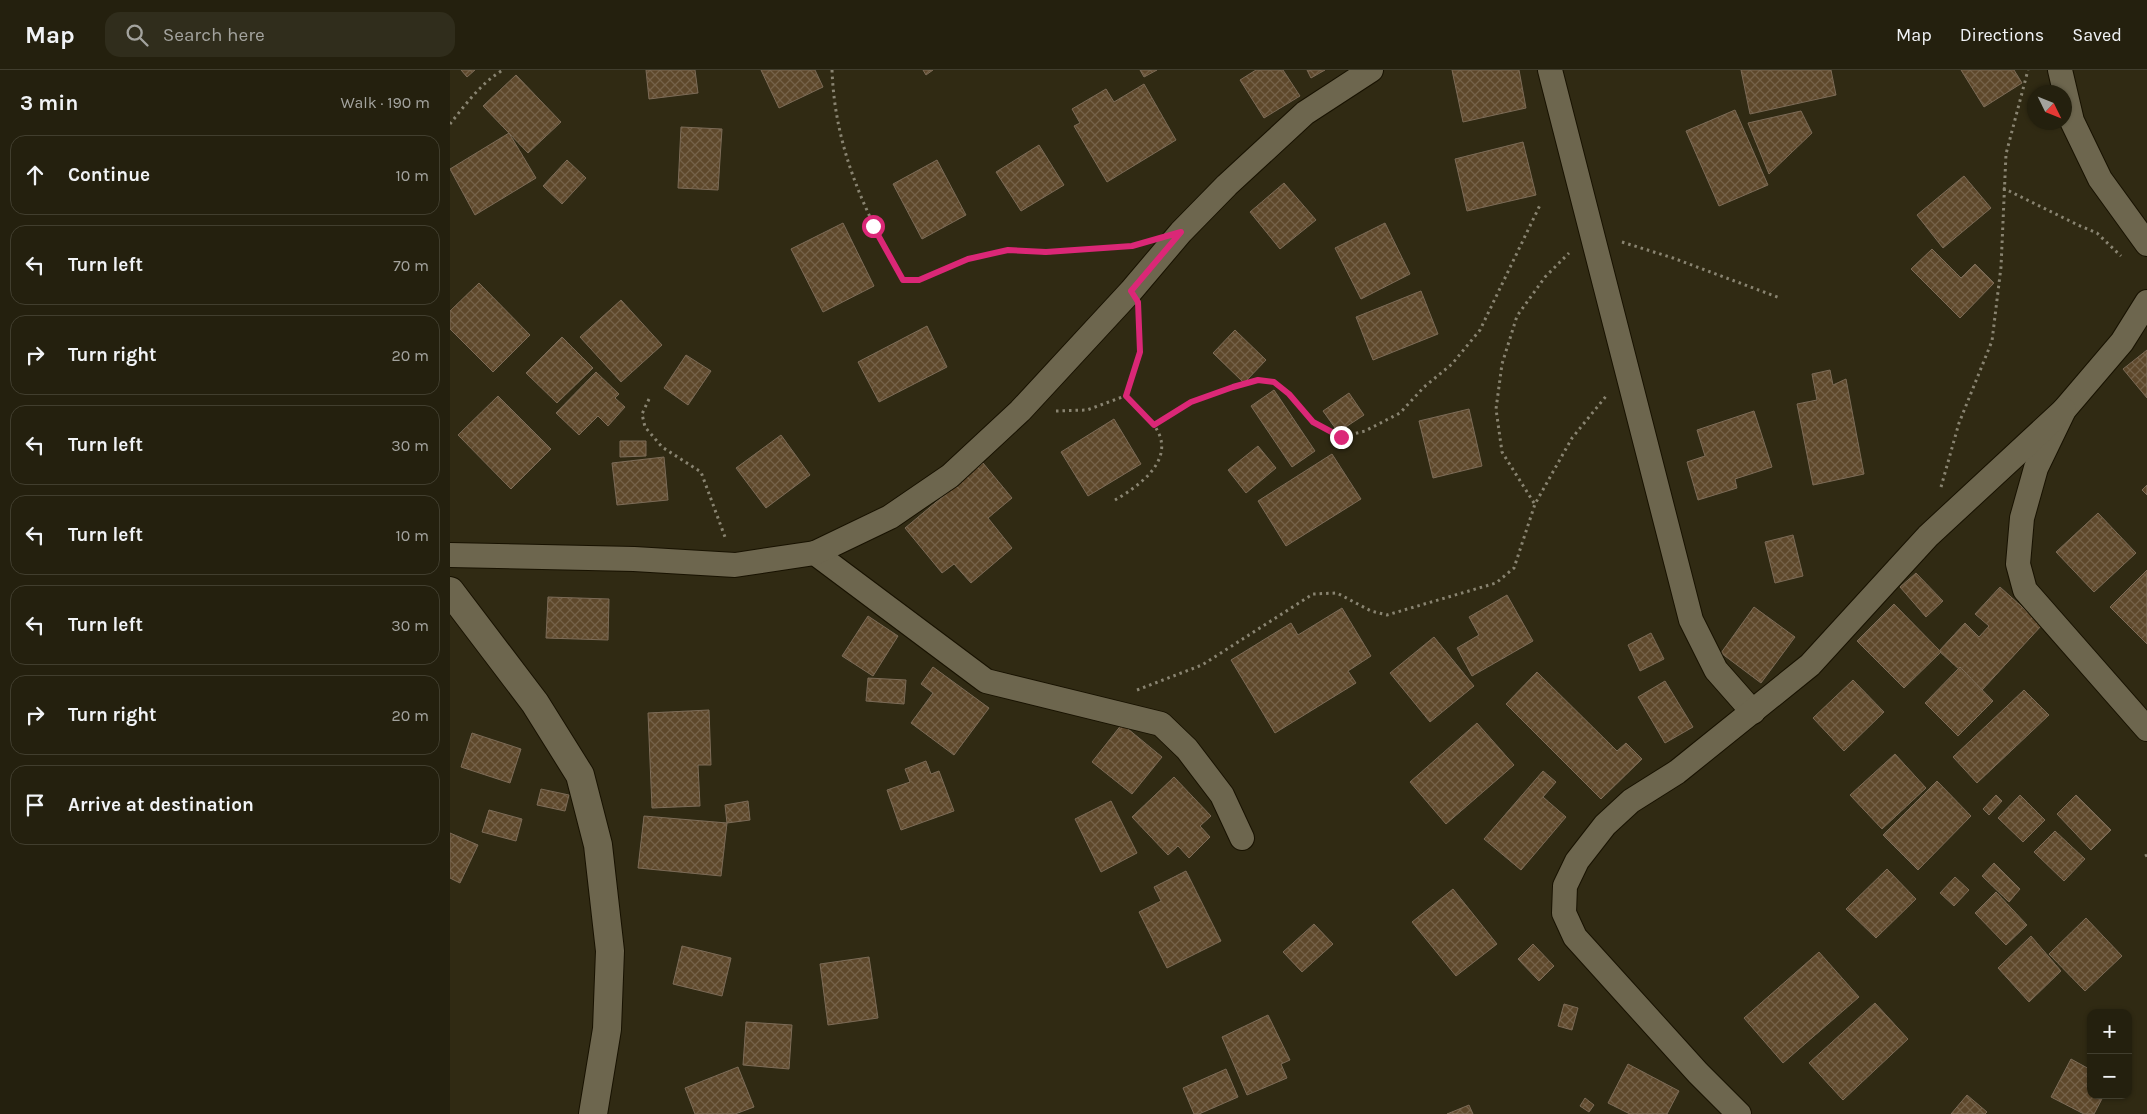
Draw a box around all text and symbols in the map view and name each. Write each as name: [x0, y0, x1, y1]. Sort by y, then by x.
search box: [105, 12, 455, 57]
text: Map: [25, 21, 75, 49]
icon: search: [123, 21, 151, 49]
text: Search here: [163, 24, 265, 46]
text: Map: [1896, 24, 1932, 46]
text: Directions: [1960, 24, 2044, 46]
text: Saved: [2072, 24, 2122, 46]
north arrow: [2027, 85, 2072, 130]
text: 3 min: [20, 91, 78, 115]
text: Walk · 190 m: [341, 93, 430, 112]
icon: ahead: [21, 161, 49, 189]
text: Continue: [68, 164, 150, 186]
text: 10 m: [395, 166, 429, 185]
route start: [862, 215, 885, 238]
icon: left: [21, 251, 49, 279]
text: Turn left: [68, 254, 143, 276]
text: 70 m: [393, 256, 429, 275]
icon: right: [21, 341, 49, 369]
text: Turn right: [68, 344, 157, 366]
text: 20 m: [391, 346, 429, 365]
route end: [1330, 426, 1353, 449]
icon: left: [21, 431, 49, 459]
text: Turn left: [68, 434, 143, 456]
text: 30 m: [391, 436, 429, 455]
icon: left: [21, 521, 49, 549]
text: Turn left: [68, 524, 143, 546]
text: 10 m: [395, 526, 429, 545]
icon: left: [21, 611, 49, 639]
text: Turn left: [68, 614, 143, 636]
text: 30 m: [391, 616, 429, 635]
icon: right: [21, 701, 49, 729]
text: Turn right: [68, 704, 157, 726]
text: 20 m: [391, 706, 429, 725]
icon: arrive: [21, 791, 49, 819]
text: Arrive at destination: [68, 794, 254, 816]
map controls: [2087, 1009, 2132, 1099]
button: +: [2087, 1009, 2132, 1054]
button: −: [2087, 1054, 2132, 1099]

